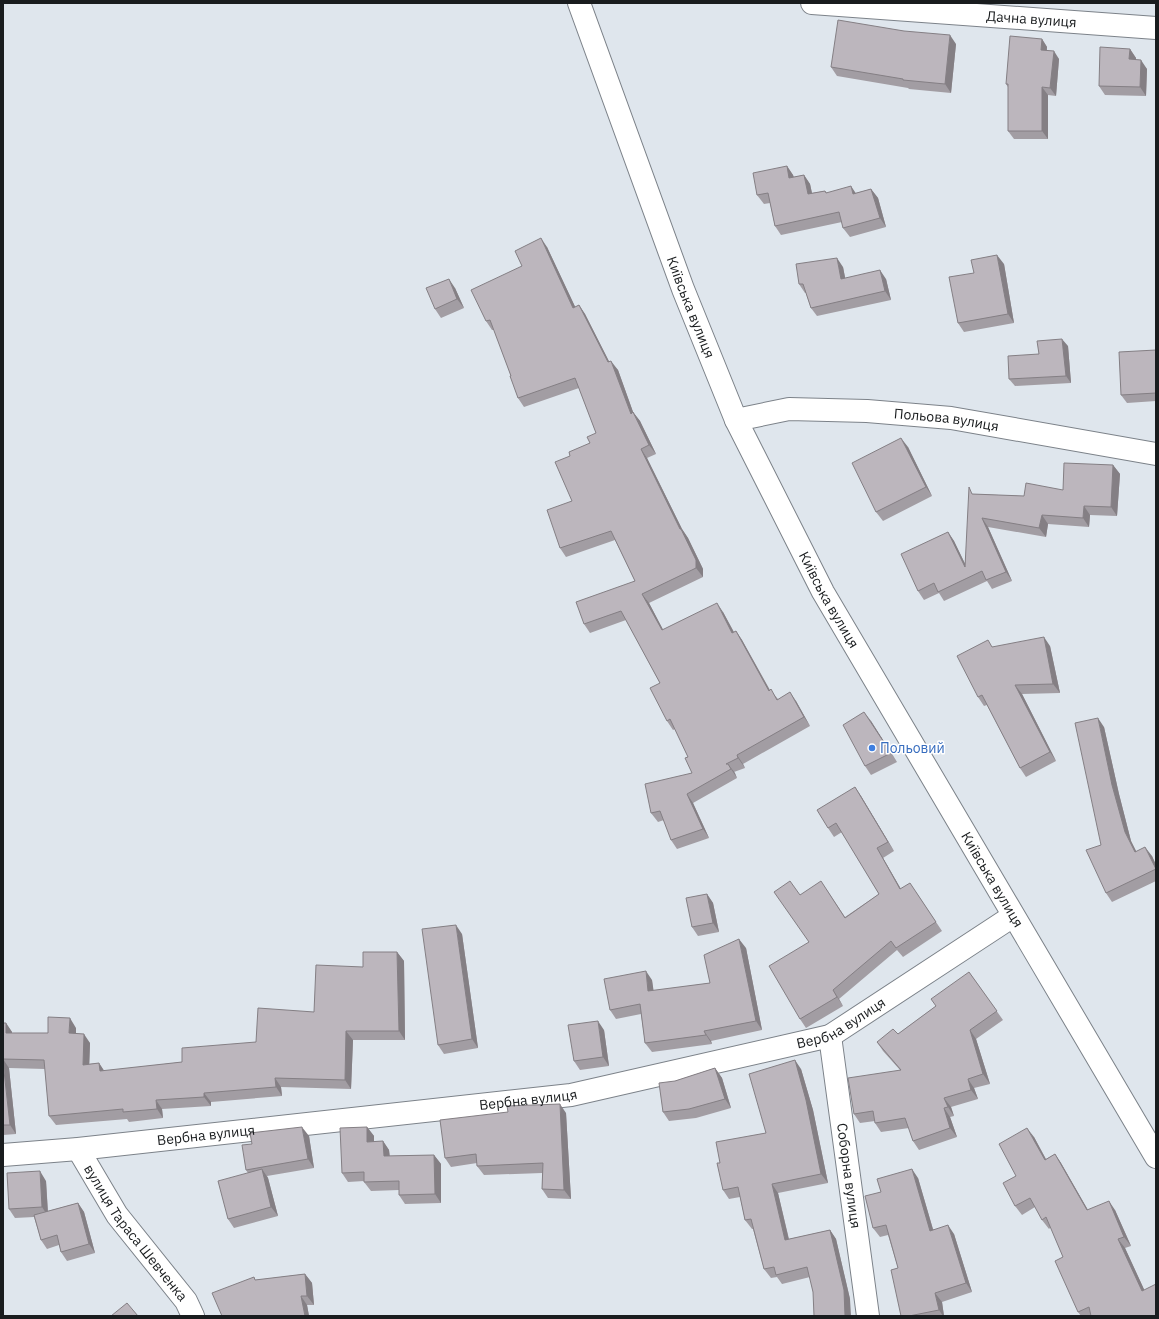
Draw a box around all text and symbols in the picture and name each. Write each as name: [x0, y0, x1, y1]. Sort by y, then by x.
street label: Дачна вулиця: [986, 7, 1077, 31]
street label: Київська вулиця: [663, 254, 719, 361]
street label: Польова вулиця: [893, 404, 1000, 435]
street label: Київська вулиця: [795, 548, 863, 651]
place label: Польовий: [880, 739, 945, 757]
marker: Польовий: [867, 743, 877, 753]
street label: Київська вулиця: [957, 828, 1028, 930]
street label: Вербна вулиця: [795, 993, 889, 1052]
street label: Вербна вулиця: [478, 1085, 579, 1114]
street label: Вербна вулиця: [156, 1121, 256, 1149]
street label: Соборна вулиця: [833, 1122, 865, 1229]
street label: вулиця Тараса Шевченка: [80, 1161, 192, 1305]

